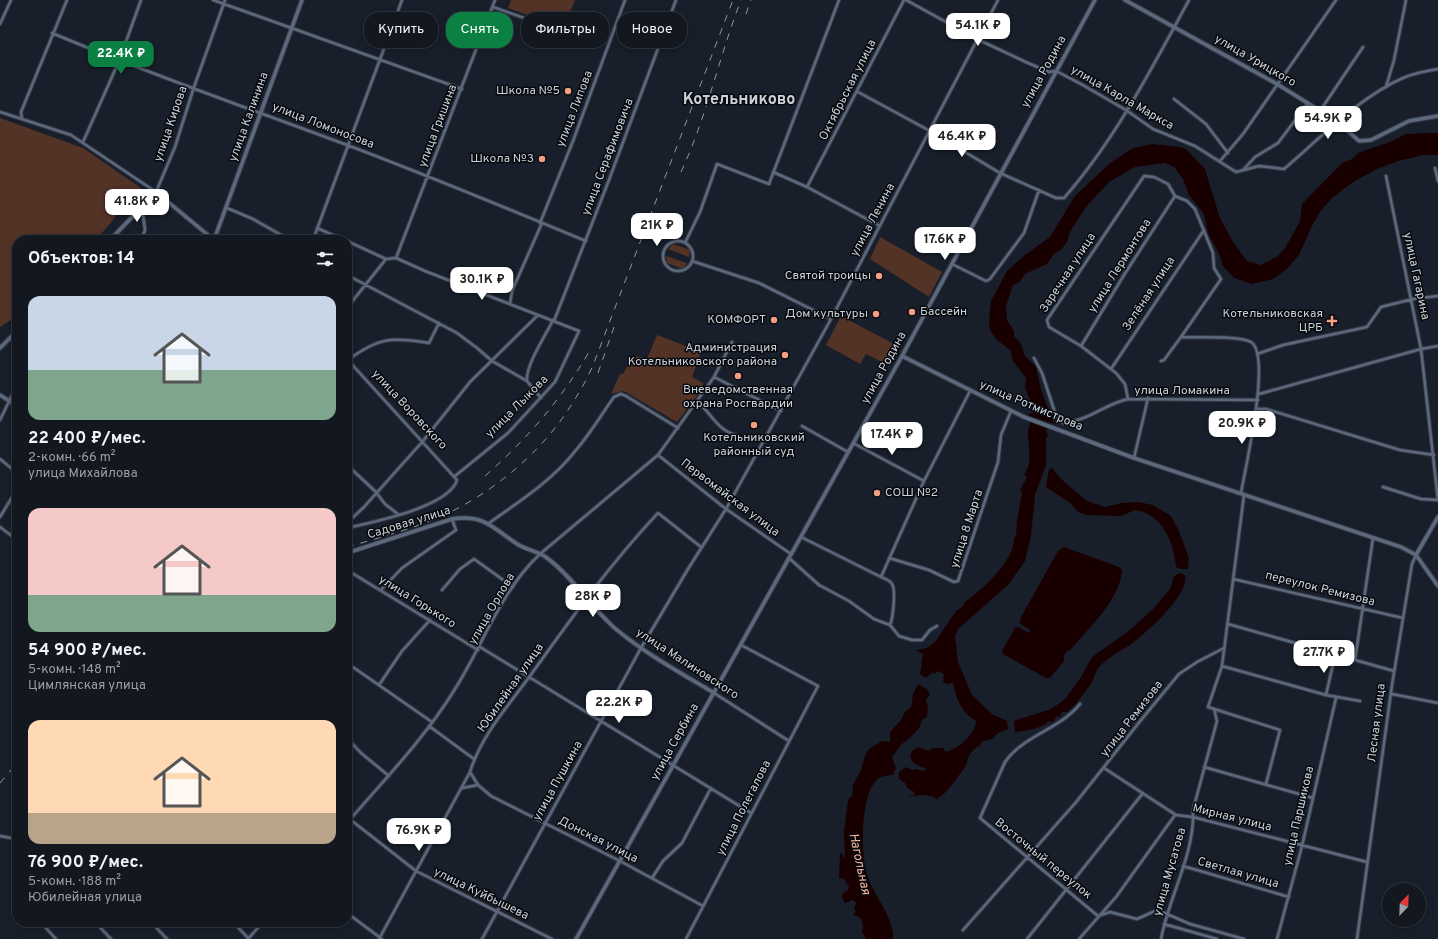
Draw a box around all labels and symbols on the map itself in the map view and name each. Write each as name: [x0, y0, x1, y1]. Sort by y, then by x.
pin: 54.1K ₽: [941, 13, 1015, 47]
street label: улица Урицкого: [1211, 31, 1299, 91]
street label: улица Родина: [1018, 33, 1070, 111]
street label: Октябрьская улица: [816, 37, 880, 143]
pin: 22.4K ₽: [84, 41, 158, 75]
street label: улица Карла Маркса: [1067, 62, 1177, 134]
street label: улица Липова: [553, 68, 597, 150]
street label: улица Калинина: [225, 70, 273, 164]
street label: улица Гришина: [415, 82, 461, 170]
place label: Школа №5: [496, 83, 560, 99]
street label: улица Кирова: [151, 84, 191, 164]
marker: Школа №5: [563, 86, 573, 96]
district label: Котельниково: [683, 90, 795, 110]
street label: улица Серафимовича: [578, 96, 638, 218]
street label: улица Ломоносова: [270, 99, 376, 153]
pin: 54.9K ₽: [1291, 106, 1365, 140]
pin: 46.4K ₽: [925, 124, 999, 158]
place label: Школа №3: [470, 151, 534, 167]
marker: Школа №3: [537, 154, 547, 164]
street label: улица Ленина: [847, 180, 899, 260]
pin: 41.8K ₽: [100, 189, 174, 223]
pin: 21K ₽: [629, 213, 685, 247]
street label: улица Лермонтова: [1085, 216, 1155, 316]
pin: 17.6K ₽: [908, 227, 982, 261]
street label: Заречная улица: [1036, 230, 1100, 316]
street label: улица Гагарина: [1399, 231, 1433, 321]
street label: Зелёная улица: [1119, 254, 1179, 334]
pin: 30.1K ₽: [445, 267, 519, 301]
place label: Святой троицы: [785, 268, 871, 284]
marker: Святой троицы: [874, 271, 884, 281]
place label: Бассейн: [920, 304, 967, 320]
place label: Дом культуры: [785, 306, 868, 322]
place label: Котельниковская ЦРБ: [1223, 306, 1323, 336]
marker: Бассейн: [907, 307, 917, 317]
marker: Дом культуры: [871, 309, 881, 319]
place label: КОМФОРТ: [707, 312, 766, 328]
marker: КОМФОРТ: [769, 315, 779, 325]
marker: Котельниковская ЦРБ: [1326, 315, 1338, 327]
street label: улица Родина: [858, 329, 910, 407]
place label: Администрация Котельниковского района: [628, 340, 777, 370]
marker: Администрация Котельниковского района: [780, 350, 790, 360]
street label: улица Воровского: [368, 367, 450, 454]
marker: Вневедомственная охрана Росгвардии: [733, 371, 743, 381]
street label: улица Лыкова: [482, 372, 552, 442]
street label: улица Ротмистрова: [977, 377, 1085, 435]
place label: Вневедомственная охрана Росгвардии: [683, 382, 793, 412]
street label: улица Ломакина: [1134, 383, 1230, 399]
pin: 20.9K ₽: [1205, 411, 1279, 445]
marker: Котельниковский районный суд: [749, 420, 759, 430]
pin: 17.4K ₽: [855, 422, 929, 456]
place label: Котельниковский районный суд: [703, 430, 805, 460]
street label: Первомайская улица: [677, 455, 783, 541]
place label: СОШ №2: [885, 485, 938, 501]
marker: СОШ №2: [872, 488, 882, 498]
street label: улица 8 Марта: [947, 488, 987, 570]
street label: Садовая улица: [365, 503, 453, 543]
street label: переулок Ремизова: [1263, 568, 1377, 610]
street label: улица Орлова: [465, 570, 519, 648]
street label: улица Горького: [375, 572, 459, 632]
pin: 28K ₽: [565, 584, 621, 618]
street label: улица Малиновского: [632, 625, 742, 703]
street label: Юбилейная улица: [474, 640, 548, 736]
pin: 27.7K ₽: [1287, 640, 1361, 674]
street label: улица Ремизова: [1097, 677, 1167, 761]
street label: Лесная улица: [1364, 683, 1390, 763]
pin: 22.2K ₽: [582, 690, 656, 724]
street label: улица Сербина: [647, 701, 703, 783]
street label: улица Пушкина: [529, 738, 587, 824]
street label: улица Полегалова: [713, 758, 775, 858]
street label: улица Паршикова: [1280, 764, 1318, 868]
street label: Мирная улица: [1191, 800, 1273, 836]
street label: Донская улица: [555, 813, 641, 867]
street label: Восточный переулок: [991, 815, 1095, 903]
pin: 76.9K ₽: [382, 818, 456, 852]
street label: улица Мусатова: [1150, 826, 1190, 918]
water label: Нагольная: [845, 832, 873, 897]
street label: Светлая улица: [1195, 854, 1281, 892]
street label: улица Куйбышева: [431, 864, 531, 924]
north arrow: [1382, 883, 1426, 927]

